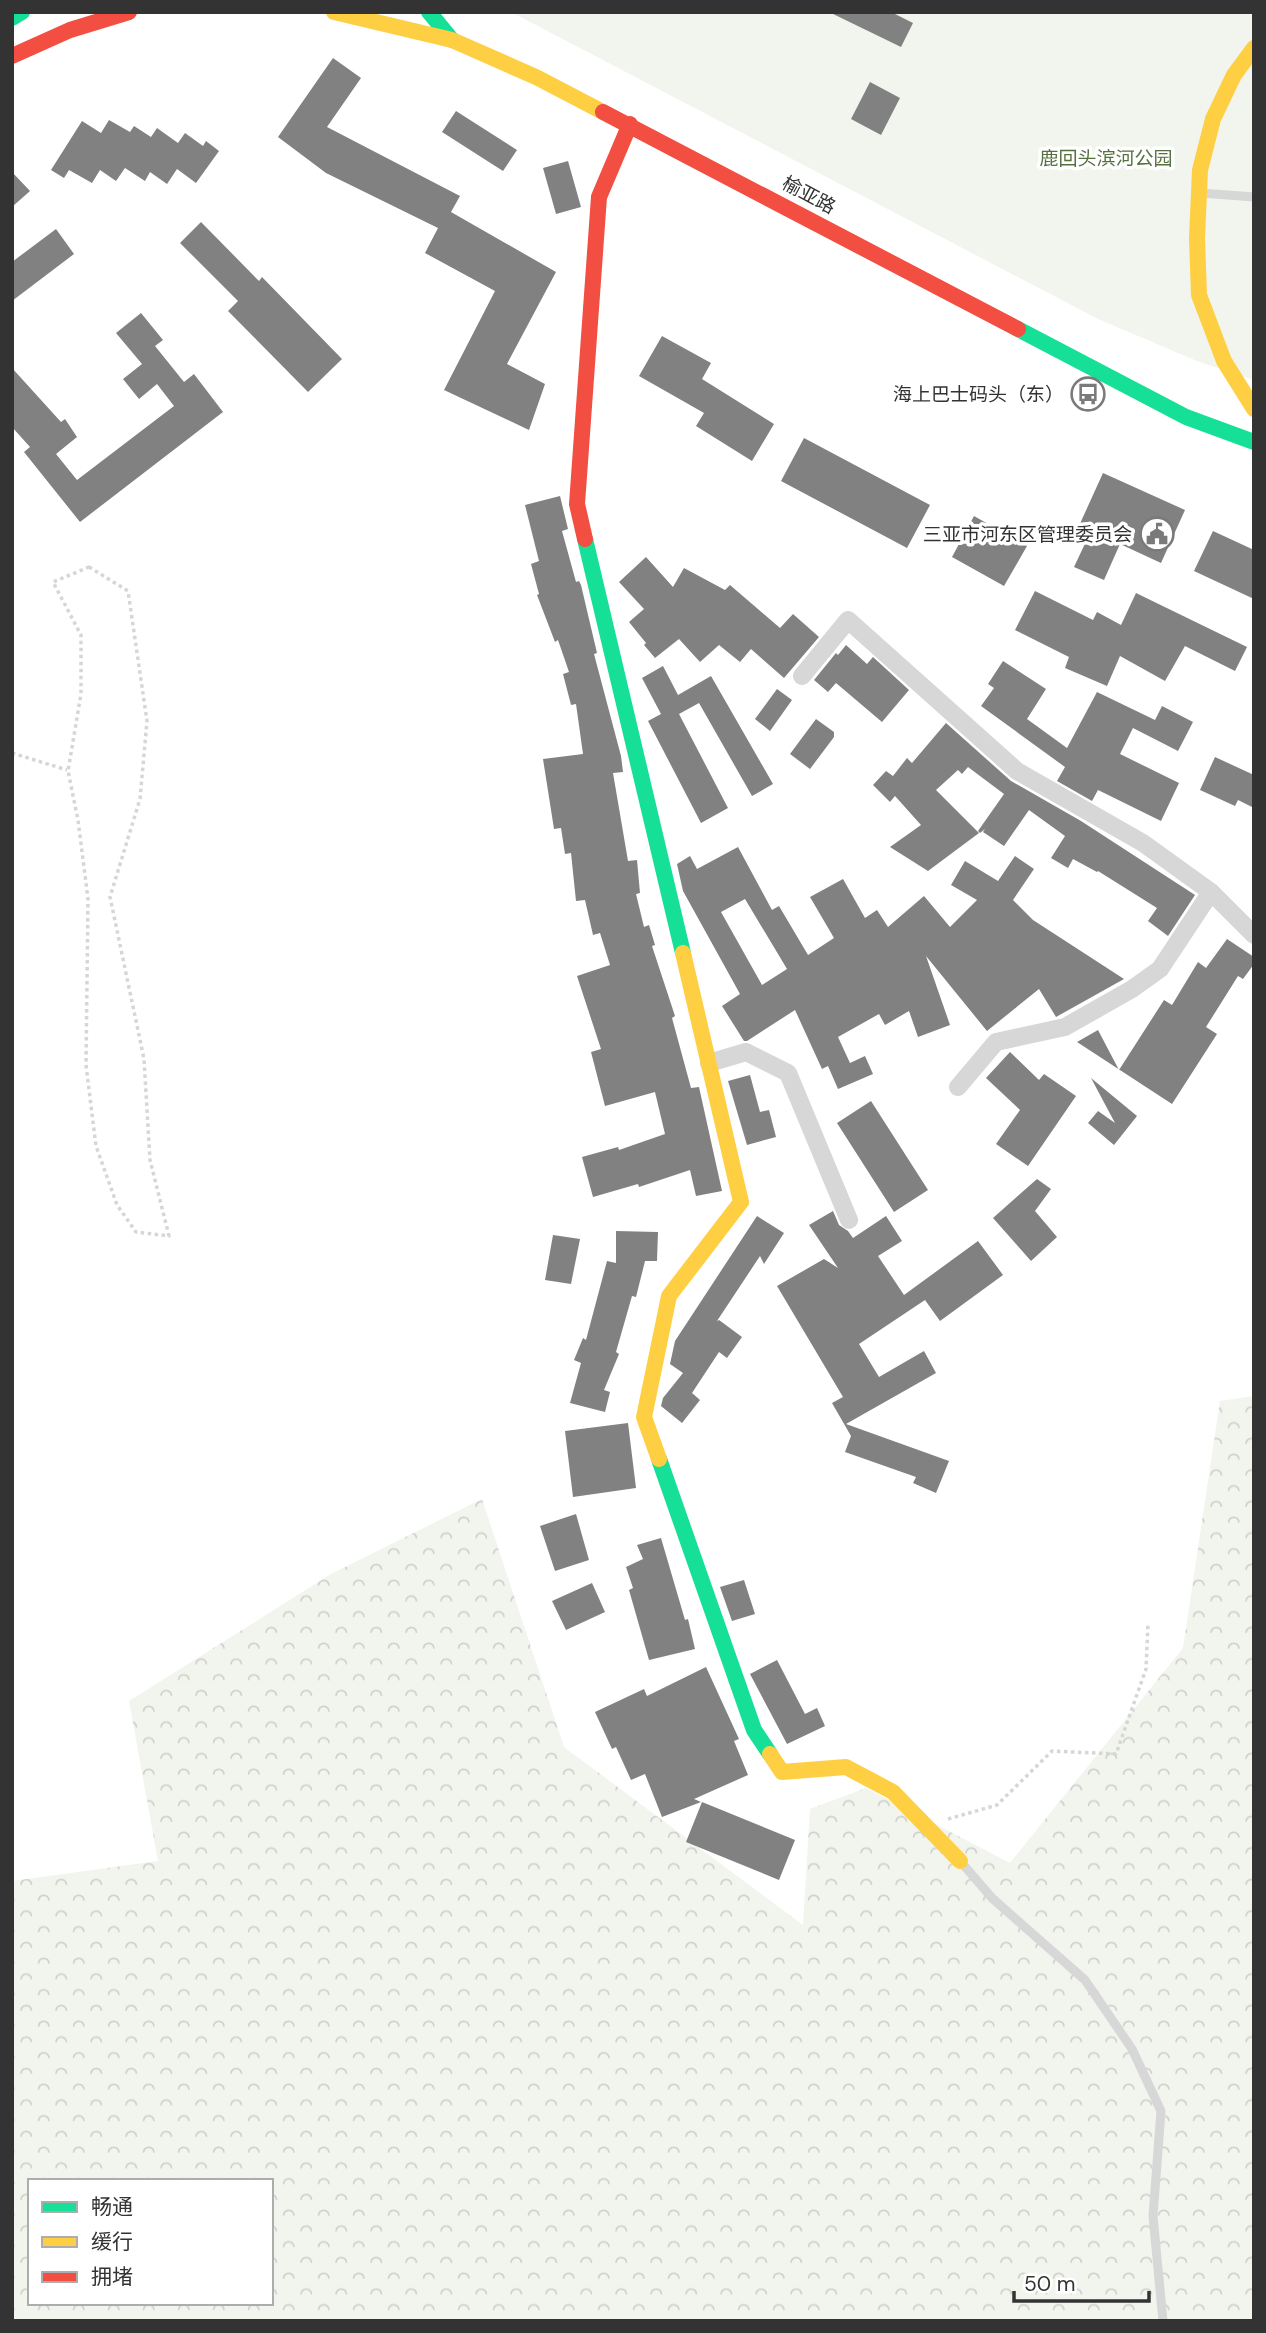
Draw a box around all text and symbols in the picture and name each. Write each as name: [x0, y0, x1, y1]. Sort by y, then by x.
park label: 鹿回头滨河公园: [1039, 146, 1173, 171]
street label: 榆亚路: [778, 171, 840, 219]
bus stop icon: 海上巴士码头（东）: [1069, 375, 1107, 413]
place label: 海上巴士码头（东）: [893, 382, 1064, 407]
public building icon: 三亚市河东区管理委员会: [1138, 515, 1176, 553]
place label: 三亚市河东区管理委员会: [923, 522, 1132, 547]
legend: [28, 2179, 273, 2305]
text: 畅通: [91, 2193, 133, 2221]
text: 缓行: [91, 2228, 133, 2256]
scale bar: [1014, 2260, 1149, 2304]
text: 拥堵: [91, 2263, 133, 2291]
text: 50 m: [1024, 2270, 1075, 2298]

